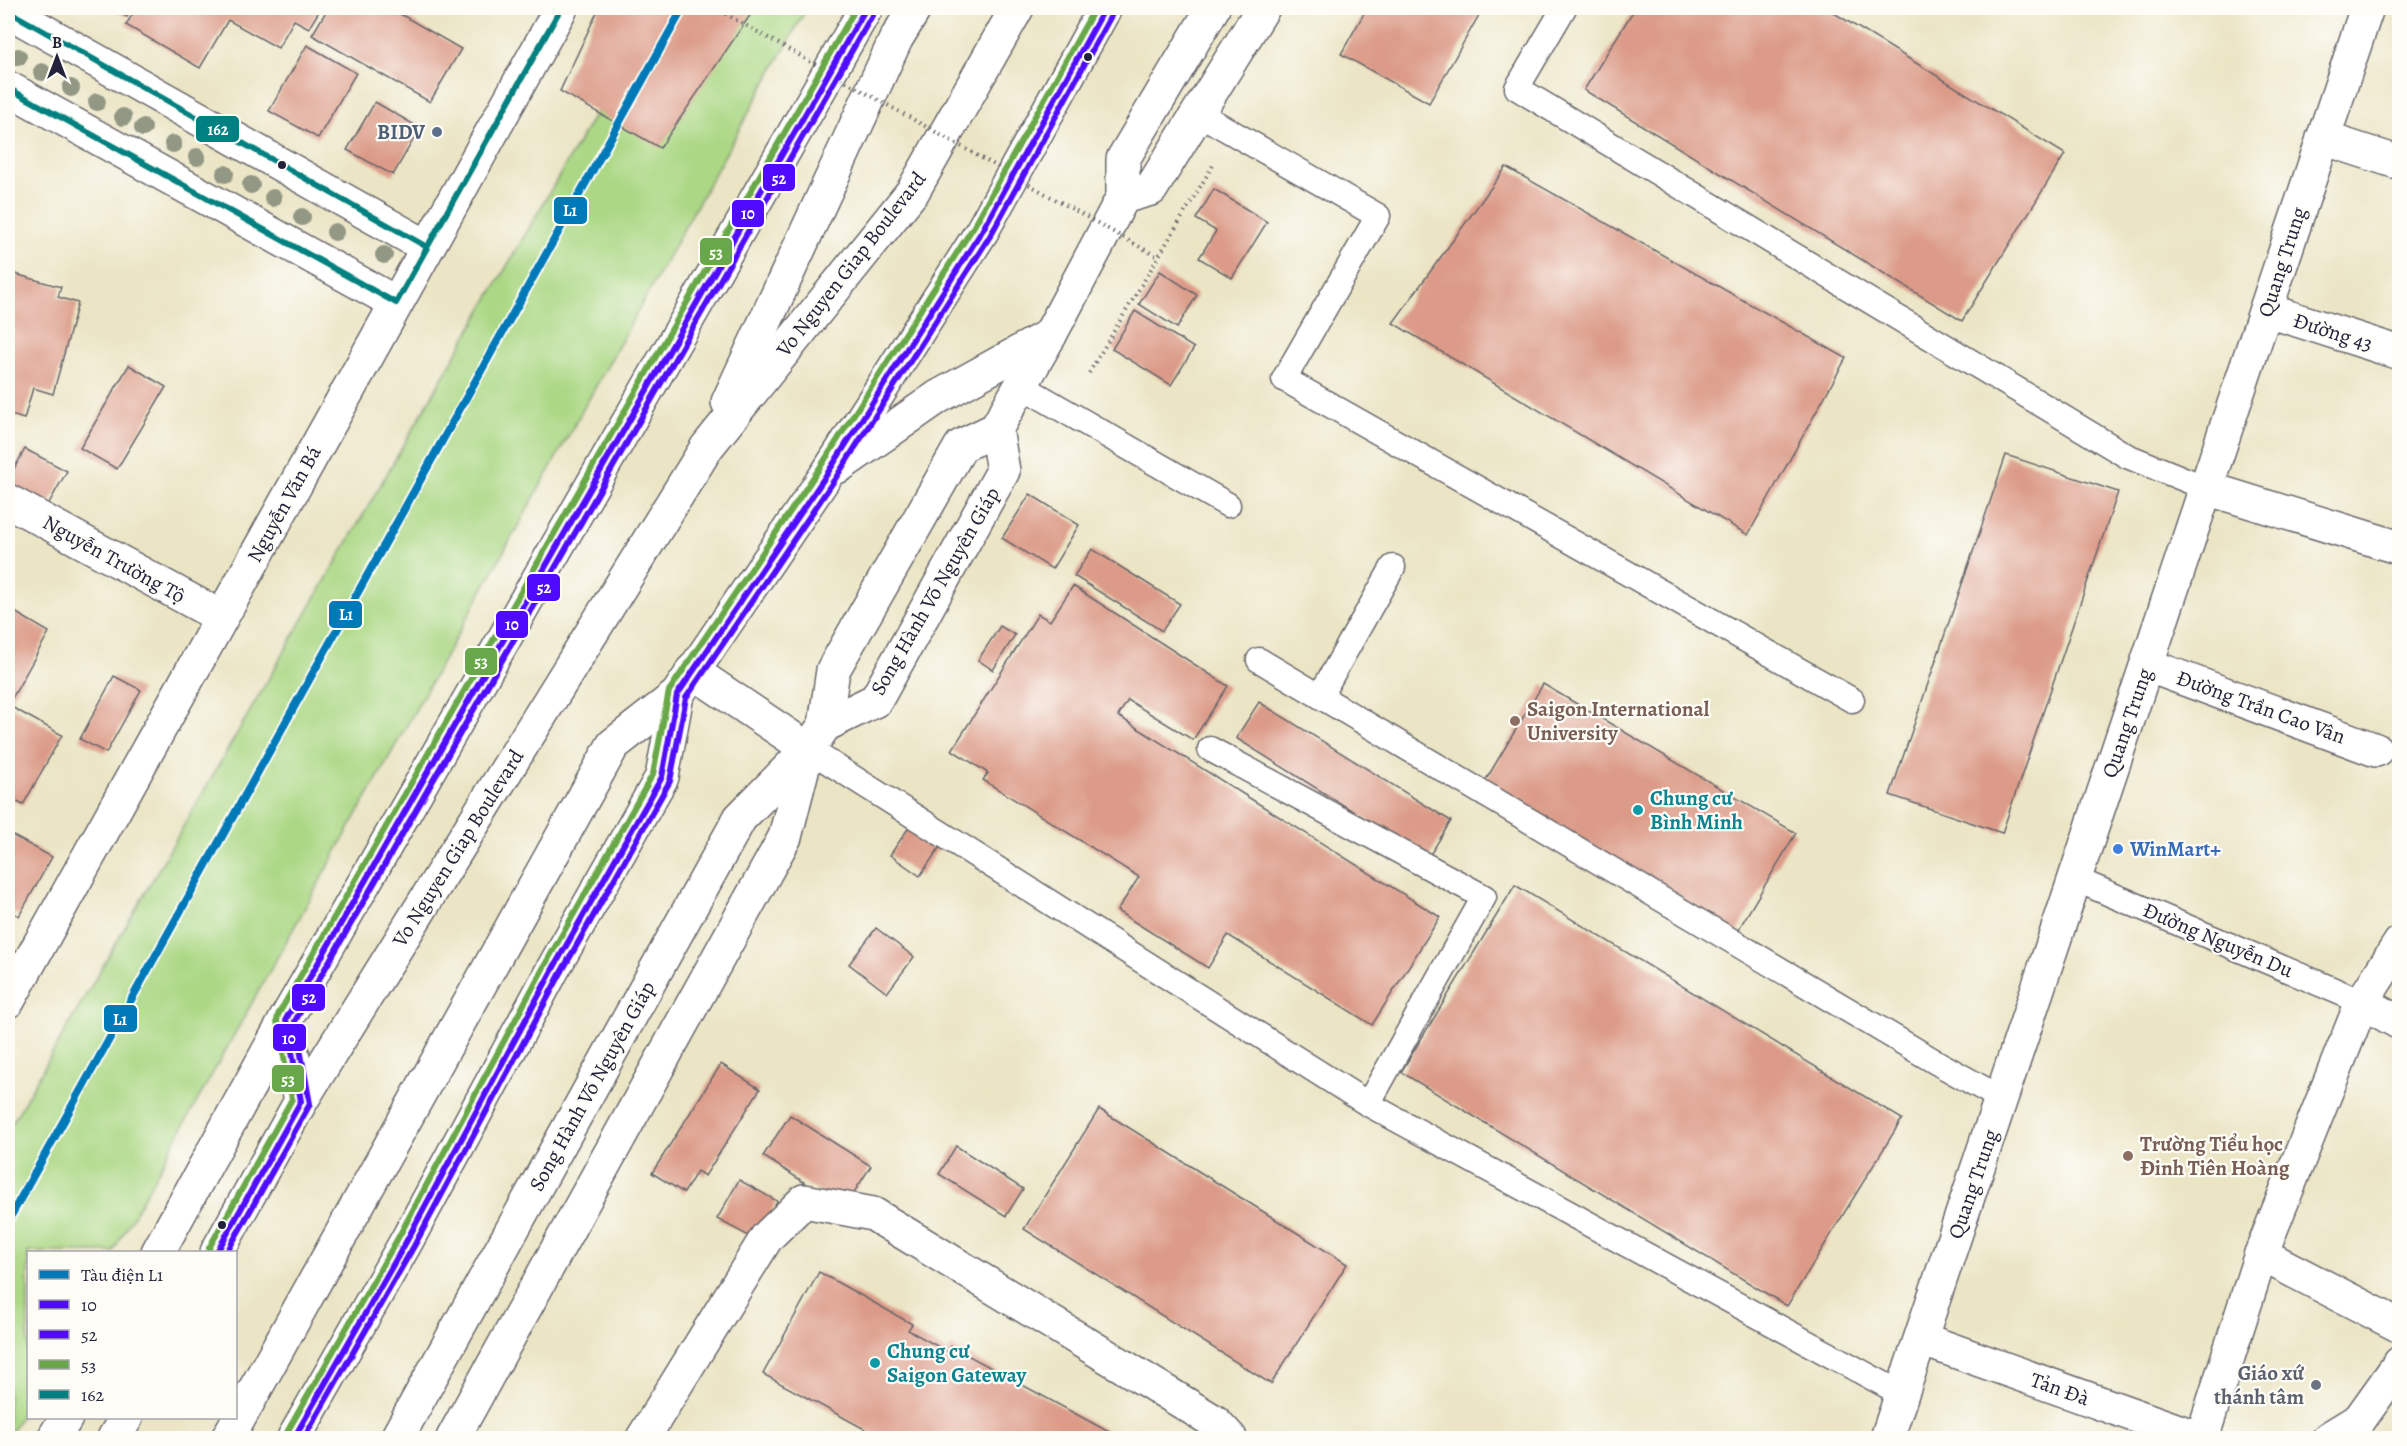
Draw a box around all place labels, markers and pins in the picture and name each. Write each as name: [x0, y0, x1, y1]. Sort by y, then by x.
unlabelled marker: [1082, 51, 1094, 63]
place label: BIDV: [377, 118, 426, 146]
marker: BIDV: [430, 125, 444, 139]
unlabelled marker: [276, 159, 288, 171]
place label: Saigon International University: [1527, 695, 1710, 747]
marker: Saigon International University: [1508, 714, 1522, 728]
place label: Chung cư Bình Minh: [1650, 784, 1743, 836]
marker: Chung cư Bình Minh: [1631, 803, 1645, 817]
place label: WinMart+: [2129, 835, 2221, 863]
marker: WinMart+: [2111, 842, 2125, 856]
place label: Trường Tiểu học Đinh Tiên Hoàng: [2140, 1130, 2290, 1182]
marker: Trường Tiểu học Đinh Tiên Hoàng: [2121, 1149, 2135, 1163]
unlabelled marker: [216, 1219, 228, 1231]
place label: Chung cư Saigon Gateway: [887, 1337, 1028, 1389]
marker: Chung cư Saigon Gateway: [868, 1356, 882, 1370]
place label: Giáo xứ thánh tâm: [2214, 1359, 2304, 1411]
marker: Giáo xứ thánh tâm: [2309, 1378, 2323, 1392]

